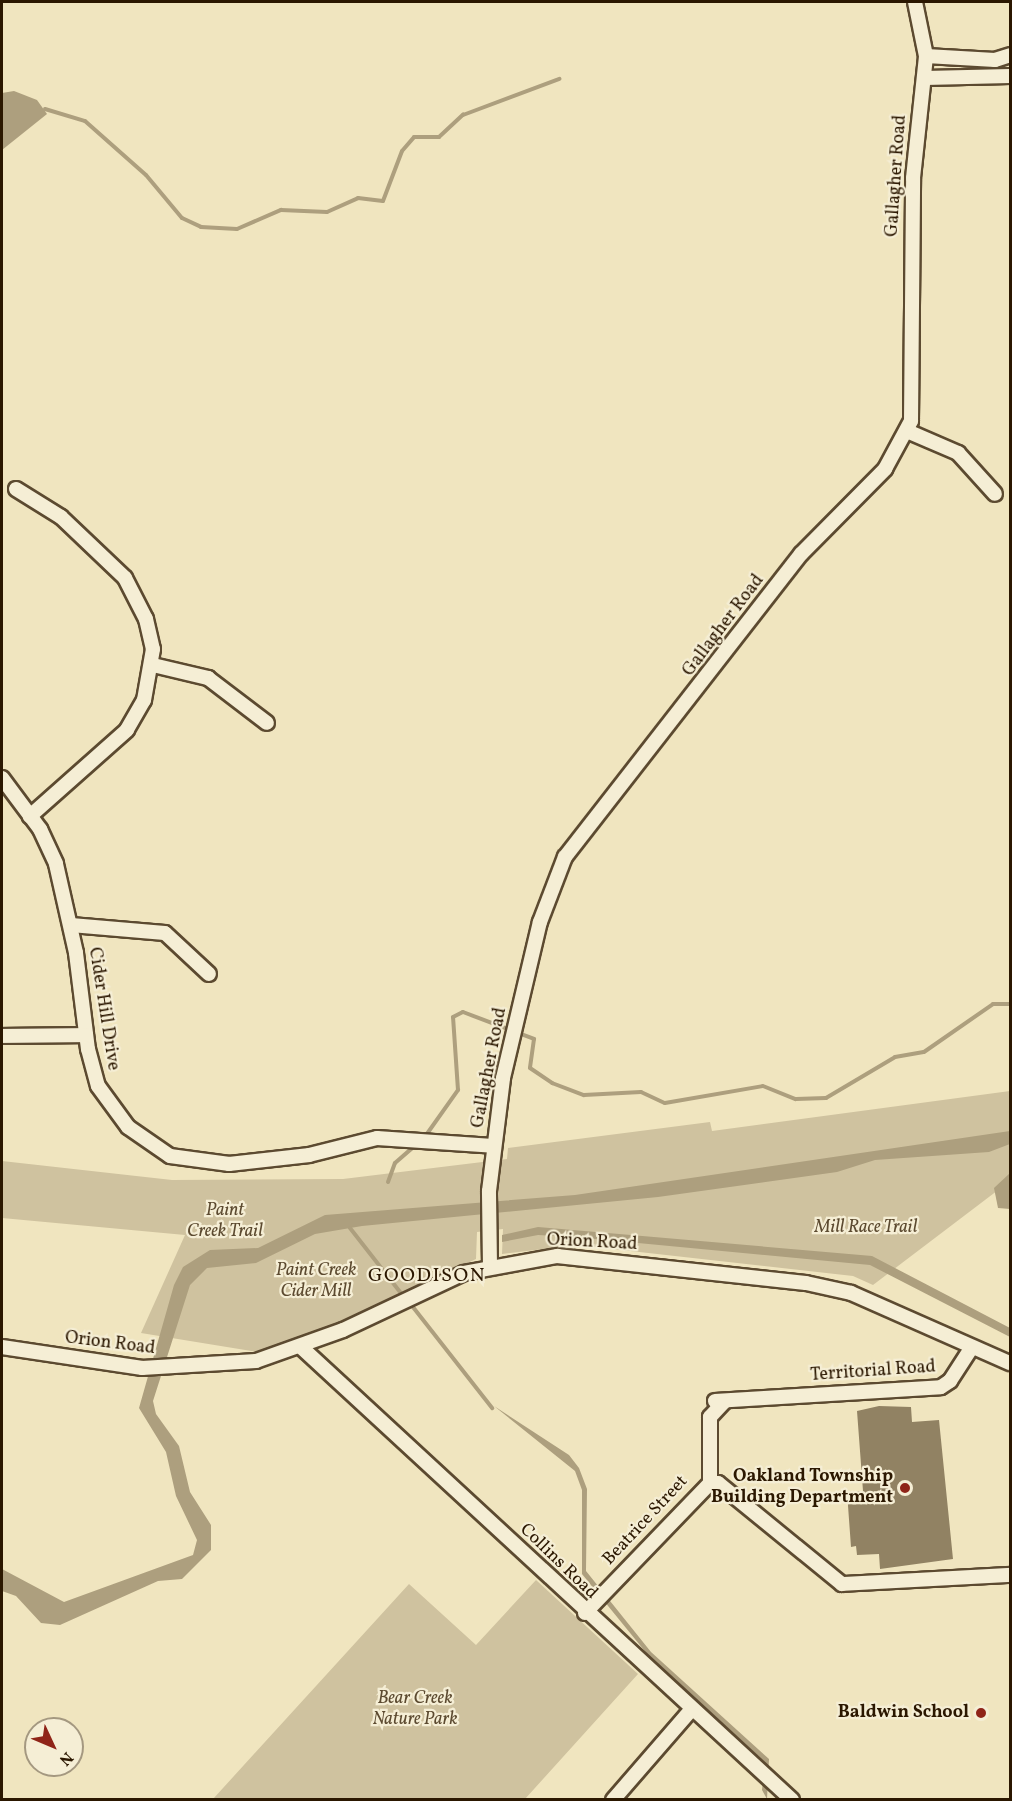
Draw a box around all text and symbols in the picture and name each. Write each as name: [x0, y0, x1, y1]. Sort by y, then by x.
street label: Gallagher Road: [882, 114, 912, 238]
street label: Gallagher Road: [679, 571, 769, 681]
street label: Cider Hill Drive: [83, 946, 123, 1072]
street label: Gallagher Road: [468, 1006, 512, 1130]
park label: Paint Creek Trail: [187, 1201, 263, 1244]
park label: Mill Race Trail: [815, 1217, 917, 1239]
street label: Orion Road: [546, 1230, 638, 1256]
park label: Paint Creek Cider Mill: [276, 1261, 356, 1304]
district label: GOODISON: [368, 1264, 486, 1288]
street label: Orion Road: [64, 1328, 156, 1360]
street label: Territorial Road: [810, 1357, 936, 1387]
place label: Oakland Township Building Department: [711, 1467, 893, 1510]
street label: Beatrice Street: [599, 1472, 693, 1570]
marker: Oakland Township Building Department: [898, 1481, 912, 1495]
street label: Collins Road: [515, 1519, 601, 1605]
park label: Bear Creek Nature Park: [372, 1689, 458, 1732]
place label: Baldwin School: [838, 1702, 969, 1724]
marker: Baldwin School: [974, 1706, 988, 1720]
north arrow: [24, 1717, 84, 1777]
text: N: [54, 1746, 77, 1770]

